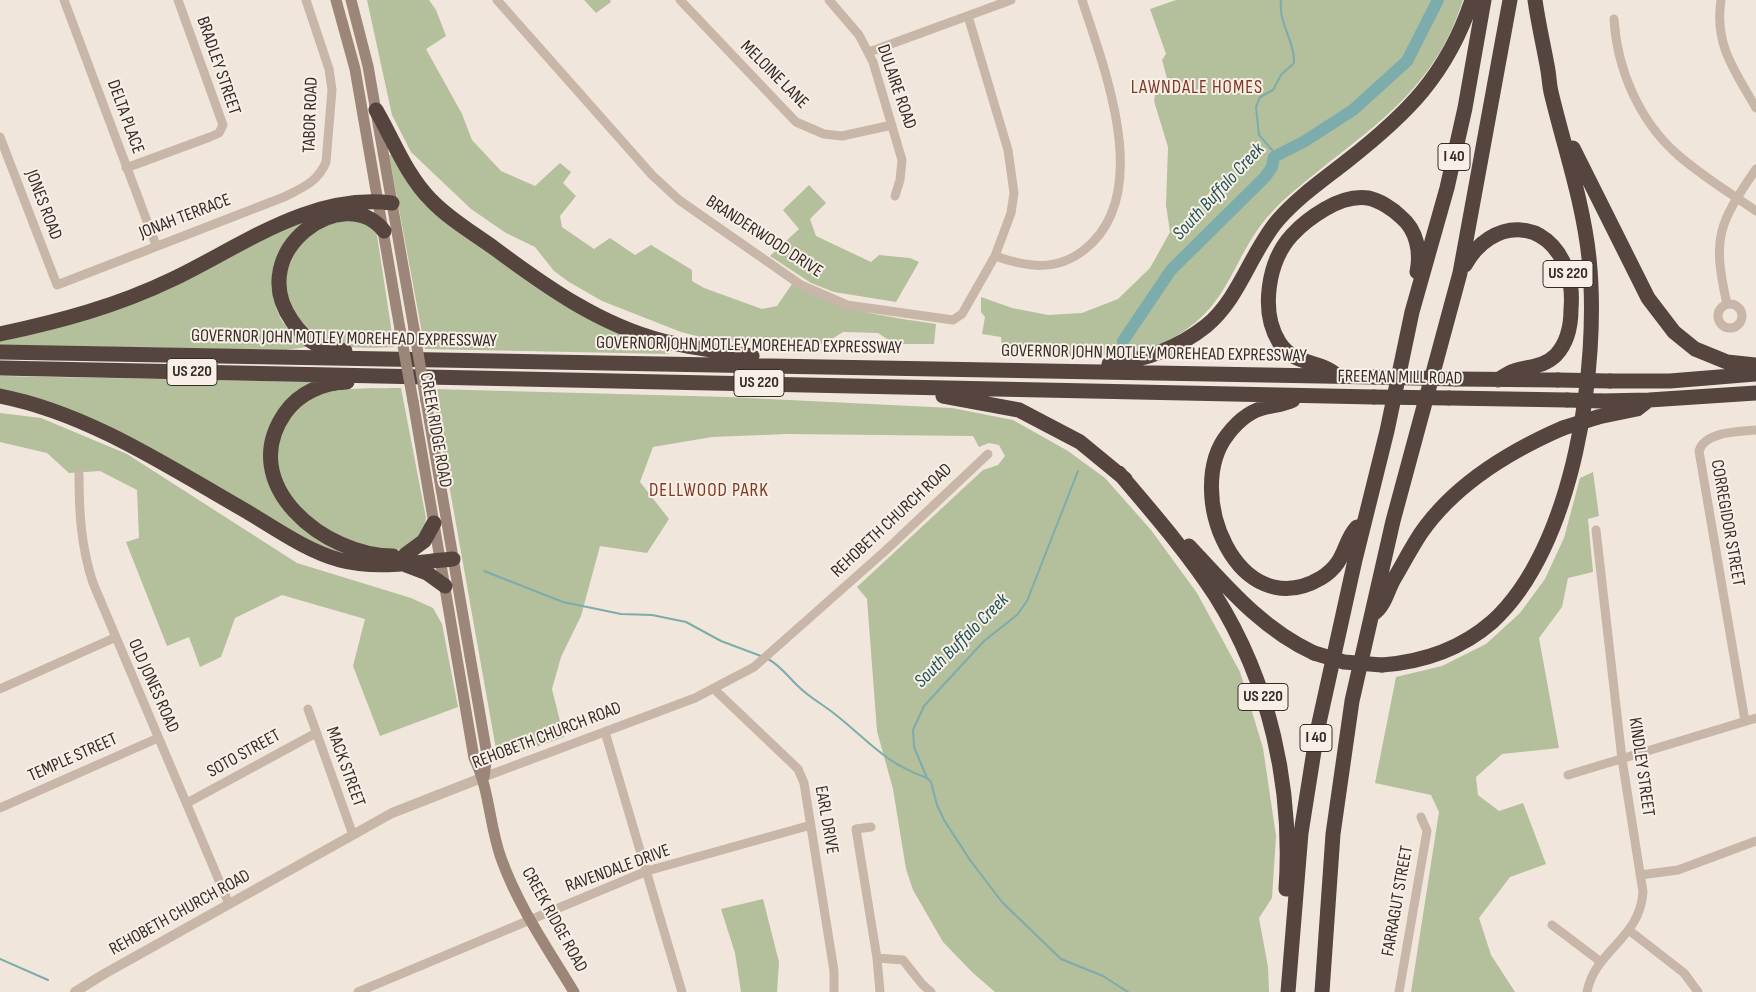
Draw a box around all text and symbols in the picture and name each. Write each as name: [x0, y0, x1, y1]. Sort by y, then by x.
street label: BRADLEY STREET: [191, 14, 245, 118]
street label: MELOINE LANE: [735, 36, 813, 114]
street label: DULAIRE ROAD: [871, 42, 921, 132]
street label: DELTA PLACE: [102, 77, 148, 157]
street label: TABOR ROAD: [299, 77, 323, 153]
district label: LAWNDALE HOMES: [1129, 77, 1265, 99]
water label: South Buffalo Creek: [1168, 139, 1270, 245]
road number: I 40: [1438, 144, 1470, 170]
street label: JONES ROAD: [20, 167, 66, 243]
street label: JONAH TERRACE: [136, 190, 234, 244]
street label: BRANDERWOOD DRIVE: [702, 191, 826, 283]
road number: US 220: [1543, 260, 1593, 288]
street label: GOVERNOR JOHN MOTLEY MOREHEAD EXPRESSWAY: [191, 326, 497, 352]
street label: GOVERNOR JOHN MOTLEY MOREHEAD EXPRESSWAY: [596, 333, 902, 359]
street label: GOVERNOR JOHN MOTLEY MOREHEAD EXPRESSWAY: [1001, 341, 1307, 367]
road number: US 220: [167, 358, 217, 386]
street label: FREEMAN MILL ROAD: [1337, 366, 1463, 390]
road number: US 220: [734, 369, 784, 396]
street label: CREEK RIDGE ROAD: [414, 371, 456, 489]
street label: CORREGIDOR STREET: [1705, 458, 1749, 588]
street label: REHOBETH CHURCH ROAD: [827, 459, 957, 583]
district label: DELLWOOD PARK: [647, 480, 771, 502]
water label: South Buffalo Creek: [910, 589, 1014, 693]
street label: OLD JONES ROAD: [123, 636, 183, 736]
road number: US 220: [1238, 684, 1288, 710]
street label: REHOBETH CHURCH ROAD: [470, 698, 624, 774]
street label: KINDLEY STREET: [1623, 716, 1659, 818]
street label: MACK STREET: [321, 724, 369, 810]
road number: I 40: [1300, 724, 1332, 751]
street label: SOTO STREET: [204, 725, 284, 783]
street label: TEMPLE STREET: [25, 729, 121, 787]
street label: EARL DRIVE: [809, 784, 843, 856]
street label: RAVENDALE DRIVE: [563, 840, 673, 898]
street label: FARRAGUT STREET: [1378, 844, 1418, 958]
street label: CREEK RIDGE ROAD: [516, 864, 592, 976]
street label: REHOBETH CHURCH ROAD: [106, 865, 254, 961]

